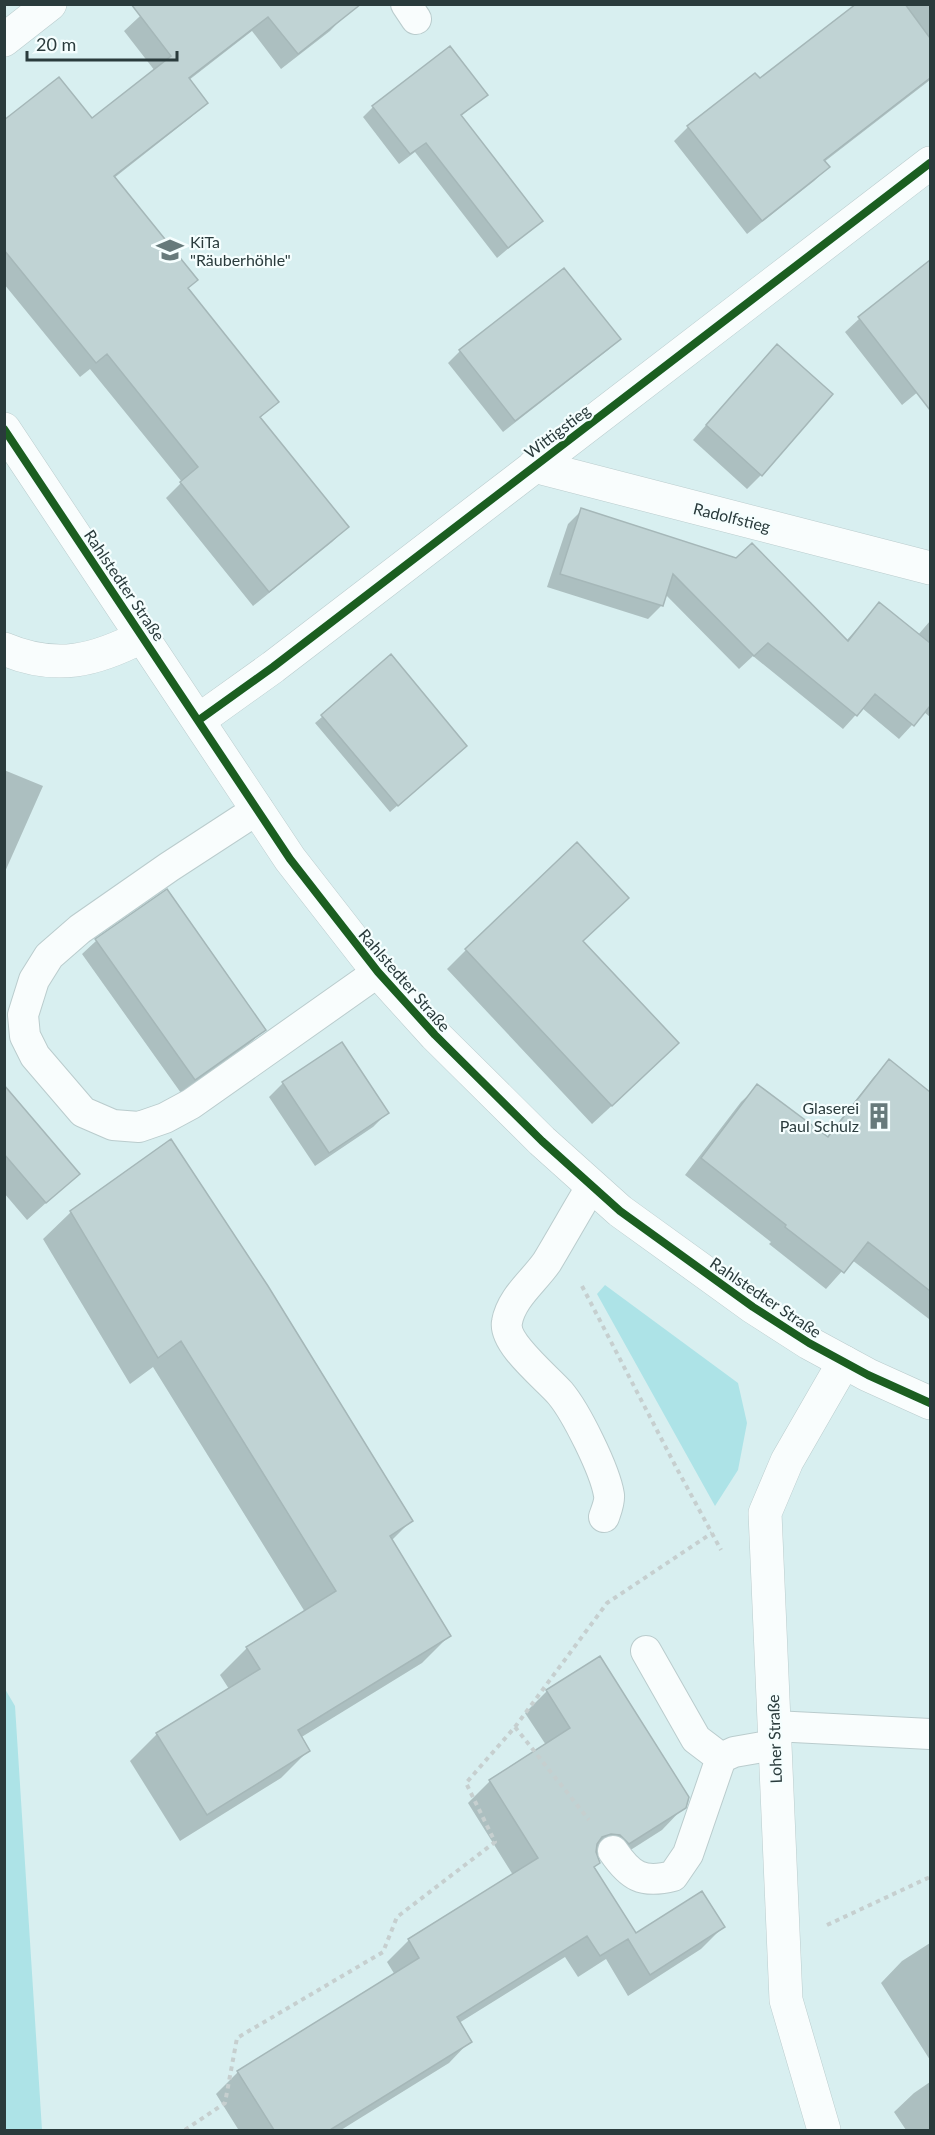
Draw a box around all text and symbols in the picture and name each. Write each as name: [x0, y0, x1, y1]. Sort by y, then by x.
scale bar: [27, 24, 177, 62]
text: 20 m: [36, 33, 76, 55]
place label: KiTa "Räuberhöhle": [190, 232, 291, 269]
school or university icon: KiTa "Räuberhöhle": [155, 235, 185, 265]
street label: Wittigstieg: [520, 400, 594, 462]
street label: Radolfstieg: [691, 498, 773, 536]
street label: Rahlstedter Straße: [81, 526, 169, 644]
street label: Rahlstedter Straße: [355, 925, 455, 1035]
place label: Glaserei Paul Schulz: [780, 1098, 859, 1135]
building icon: Glaserei Paul Schulz: [864, 1101, 894, 1131]
street label: Rahlstedter Straße: [707, 1253, 825, 1341]
street label: Loher Straße: [763, 1694, 785, 1784]

